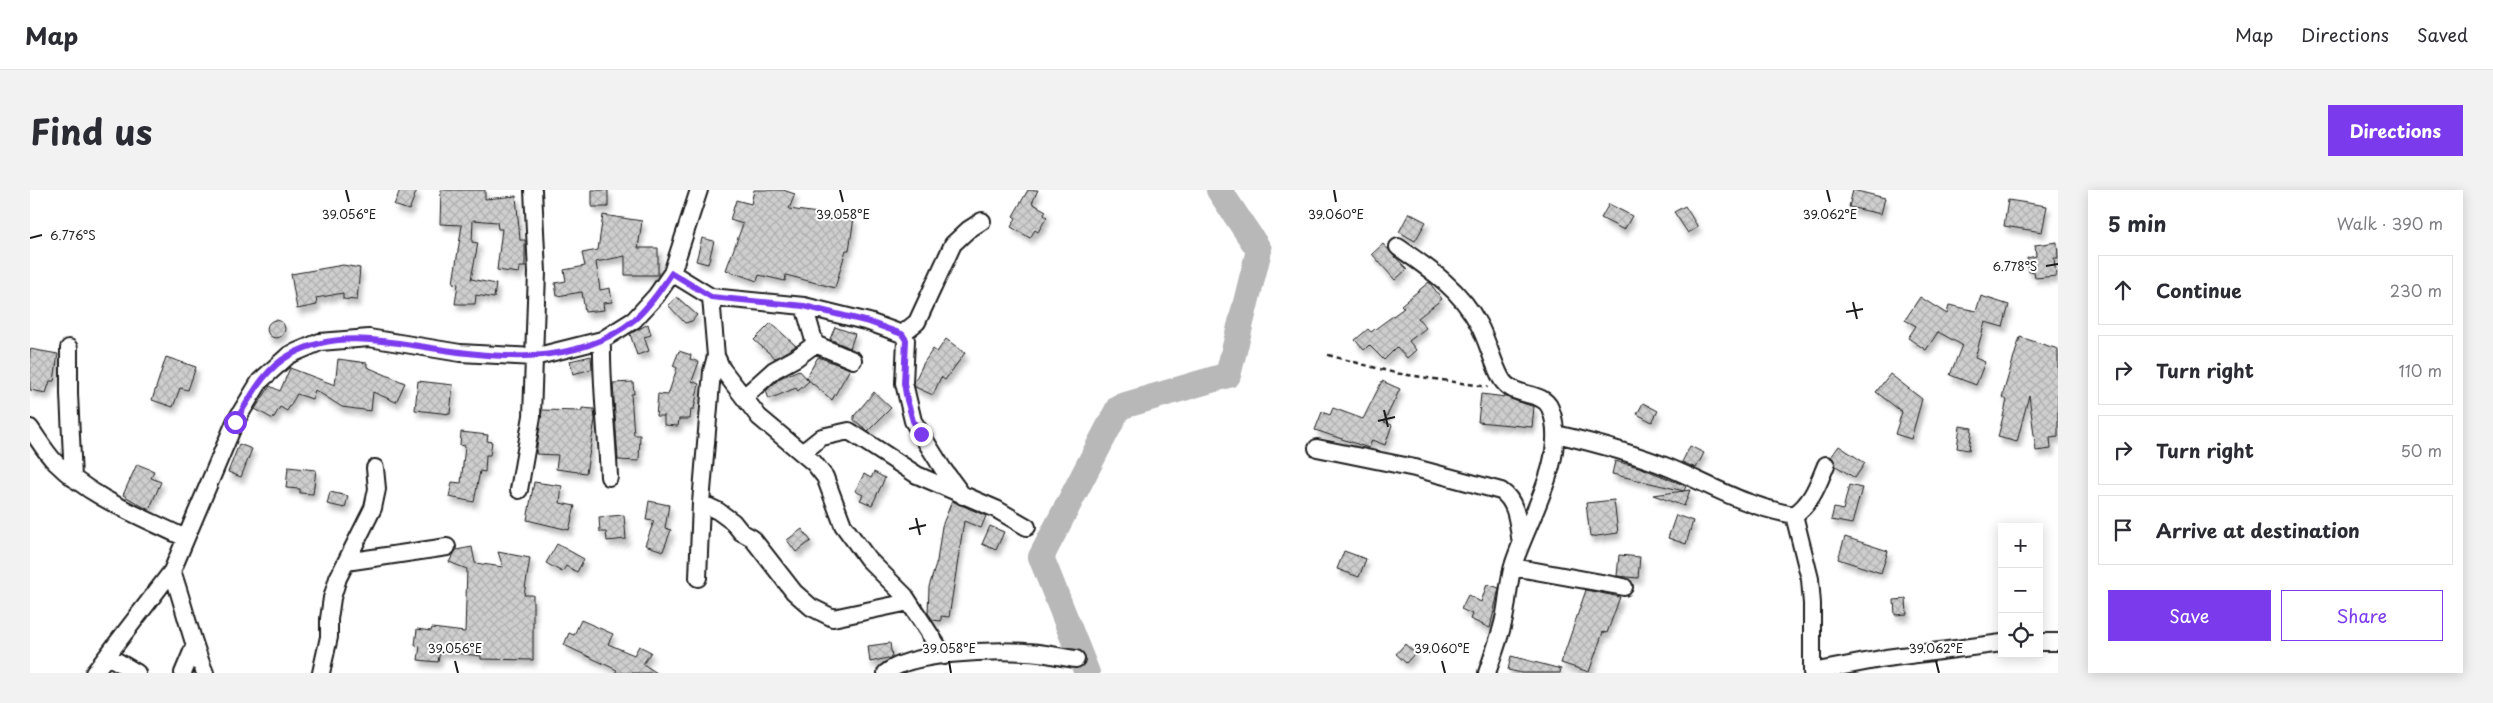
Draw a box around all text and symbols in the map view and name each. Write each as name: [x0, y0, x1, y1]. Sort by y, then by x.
text: Map: [25, 17, 78, 53]
text: Map: [2235, 21, 2273, 48]
text: Directions: [2301, 21, 2389, 48]
text: Saved: [2417, 21, 2468, 48]
text: Find us: [30, 104, 152, 157]
button: Directions: [2328, 105, 2463, 156]
text: 39.056°E: [322, 205, 376, 223]
text: 39.058°E: [816, 205, 870, 223]
text: 39.060°E: [1308, 205, 1364, 223]
text: 39.062°E: [1803, 205, 1857, 223]
text: 5 min: [2108, 207, 2166, 239]
text: Walk · 390 m: [2337, 211, 2443, 235]
text: 6.776°S: [50, 226, 96, 244]
text: 6.778°S: [1993, 257, 2037, 275]
icon: ahead: [2109, 276, 2137, 304]
text: Continue: [2156, 276, 2242, 304]
text: 230 m: [2390, 278, 2442, 302]
icon: right: [2109, 356, 2137, 384]
text: Turn right: [2156, 356, 2254, 384]
text: 110 m: [2399, 358, 2442, 382]
route start: [224, 411, 247, 434]
route end: [910, 423, 933, 446]
icon: right: [2109, 436, 2137, 464]
text: Turn right: [2156, 436, 2254, 464]
text: 50 m: [2401, 438, 2442, 462]
icon: arrive: [2109, 516, 2137, 544]
text: Arrive at destination: [2156, 516, 2360, 544]
map controls: [1998, 523, 2043, 658]
button: +: [1998, 523, 2043, 568]
button: −: [1998, 568, 2043, 613]
button: Save: [2108, 590, 2271, 641]
button: Share: [2281, 590, 2443, 641]
button: locate: [1998, 613, 2043, 658]
text: 39.056°E: [428, 639, 482, 657]
text: 39.058°E: [922, 639, 976, 657]
text: 39.060°E: [1414, 639, 1470, 657]
text: 39.062°E: [1909, 639, 1963, 657]

